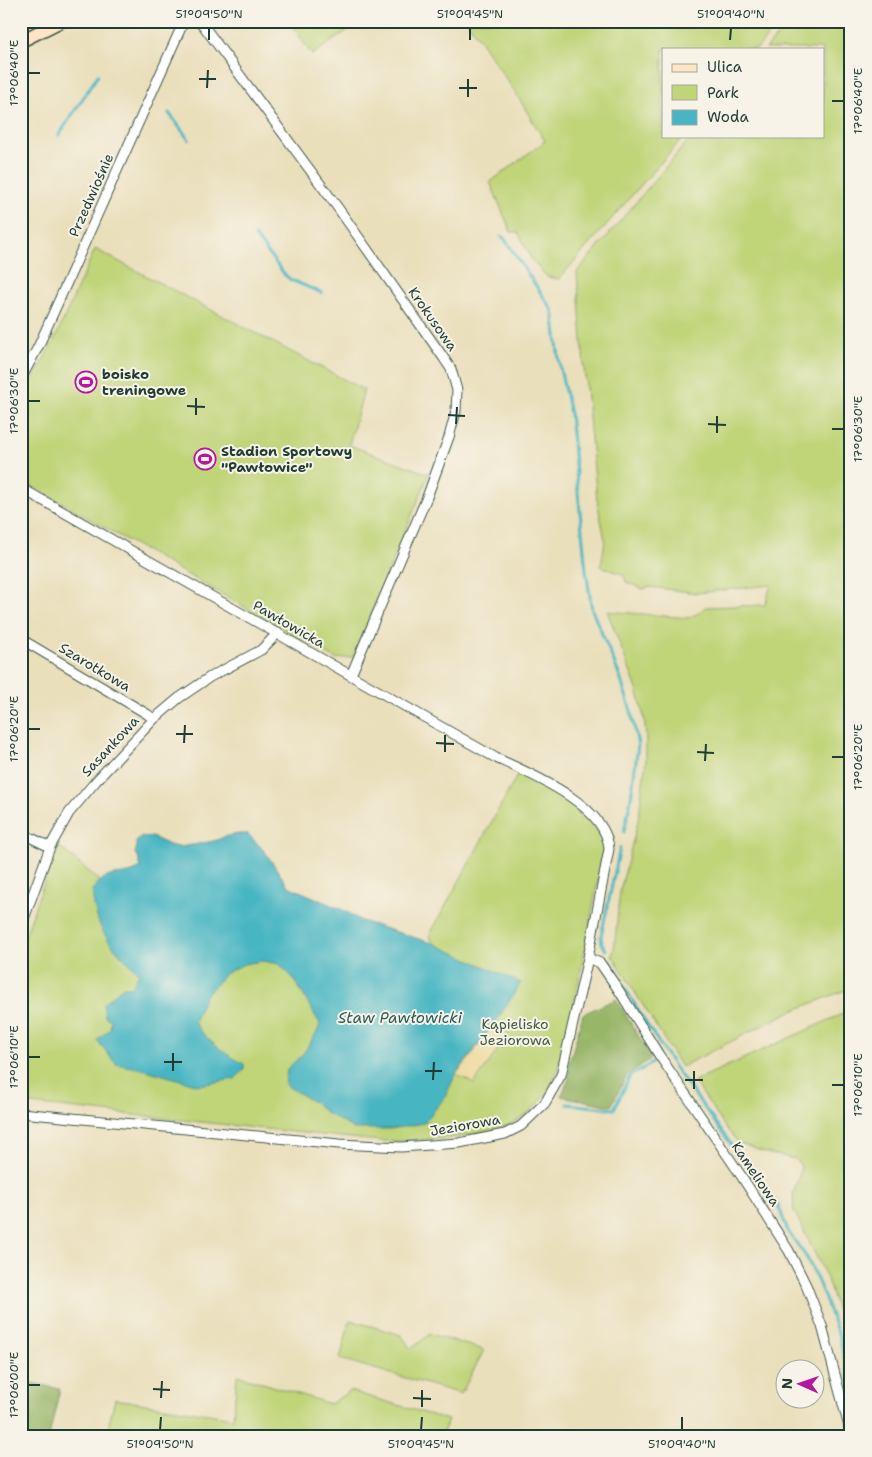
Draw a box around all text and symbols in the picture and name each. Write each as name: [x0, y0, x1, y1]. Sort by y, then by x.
text: 51°09'50"N: [175, 6, 243, 22]
text: 51°09'45"N: [437, 6, 503, 22]
text: 51°09'40"N: [697, 6, 765, 22]
text: 17°06'40"E: [6, 40, 22, 106]
legend: [662, 48, 824, 138]
text: Ulica: [707, 57, 743, 77]
text: 17°06'40"E: [850, 68, 866, 134]
text: Park: [707, 83, 739, 103]
text: Woda: [707, 107, 749, 127]
street label: Przedwiośnie: [65, 150, 117, 240]
street label: Krokusowa: [404, 284, 462, 355]
place label: boisko treningowe: [102, 365, 186, 399]
text: 17°06'30"E: [6, 368, 22, 434]
sports icon: boisko treningowe: [74, 370, 98, 394]
text: 17°06'30"E: [850, 396, 866, 462]
place label: Stadion Sportowy "Pawłowice": [221, 442, 352, 476]
sports icon: Stadion Sportowy "Pawłowice": [193, 447, 217, 471]
street label: Pawłowicka: [250, 596, 328, 652]
street label: Szarotkowa: [56, 639, 134, 696]
text: 17°06'20"E: [6, 696, 22, 762]
street label: Sasankowa: [77, 712, 143, 780]
text: 17°06'20"E: [850, 724, 866, 790]
water label: Staw Pawłowicki: [338, 1008, 463, 1028]
park label: Kąpielisko Jeziorowa: [480, 1015, 551, 1049]
text: 17°06'10"E: [6, 1025, 22, 1089]
text: 17°06'10"E: [850, 1053, 866, 1117]
street label: Jeziorowa: [429, 1110, 502, 1140]
street label: Kameliowa: [728, 1138, 784, 1210]
text: 17°06'00"E: [6, 1352, 22, 1418]
north arrow: [774, 1360, 824, 1410]
text: N: [778, 1378, 796, 1389]
text: 51°09'50"N: [126, 1436, 194, 1452]
text: 51°09'45"N: [388, 1436, 454, 1452]
text: 51°09'40"N: [648, 1436, 716, 1452]

